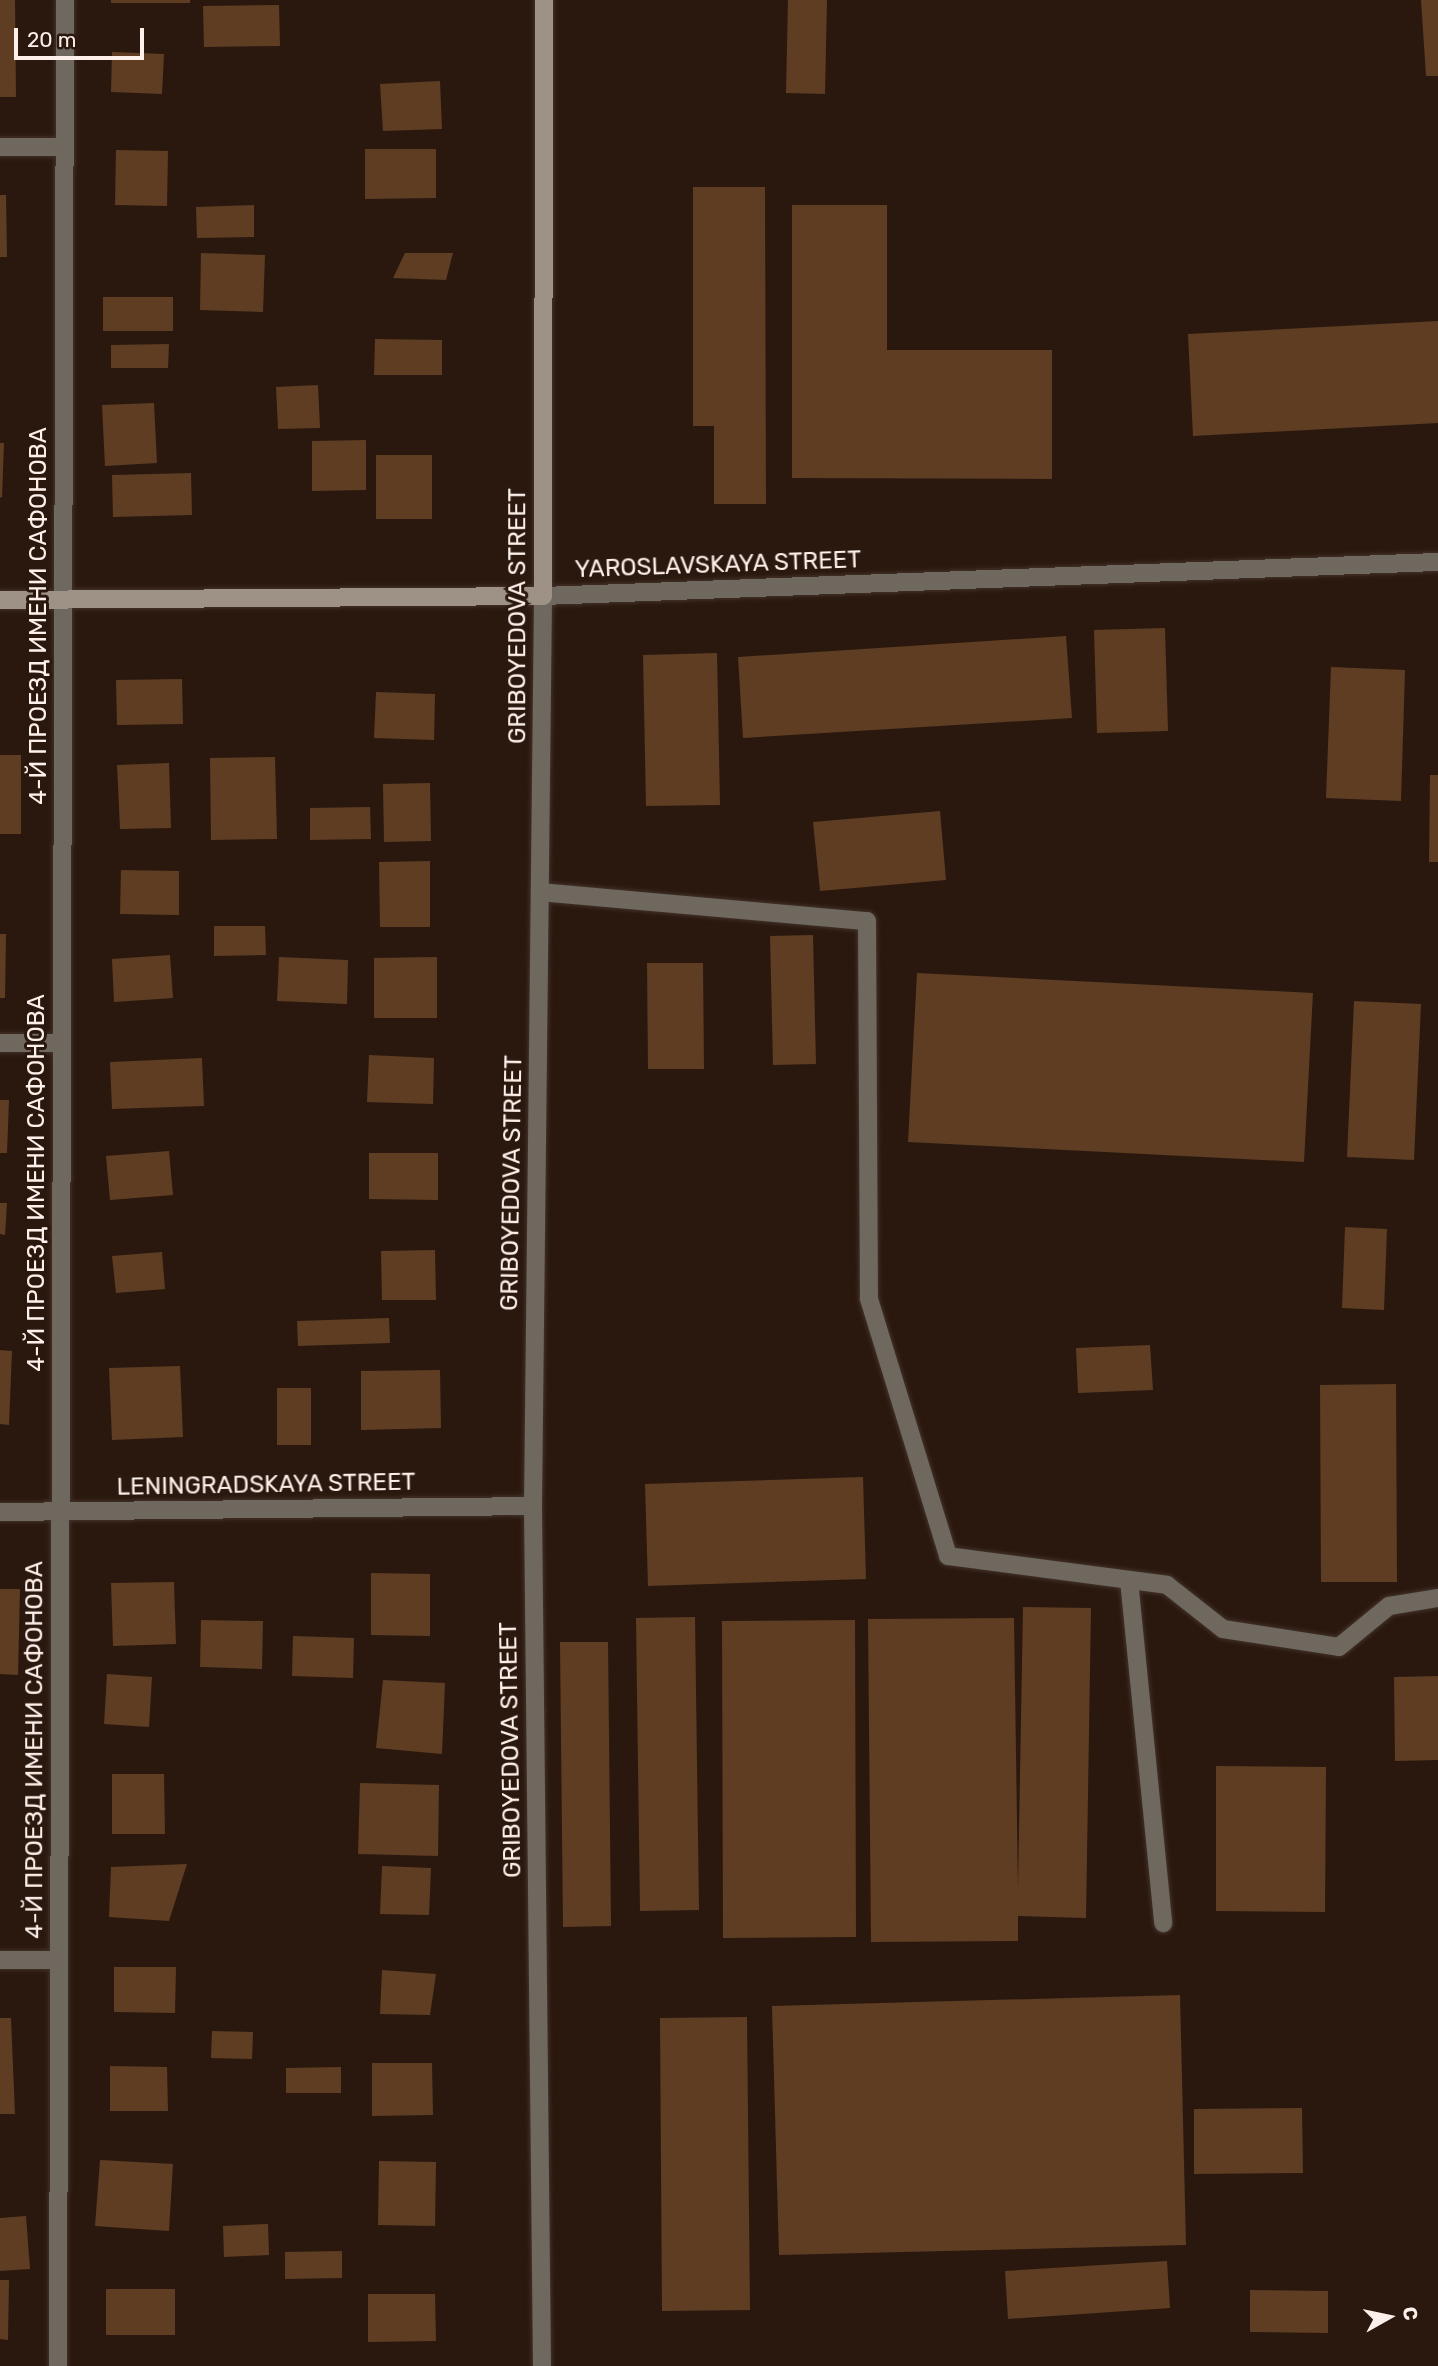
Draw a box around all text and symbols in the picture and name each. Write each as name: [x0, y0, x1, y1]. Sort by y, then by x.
scale bar: [18, 14, 147, 58]
text: 20 m: [27, 27, 76, 52]
street label: 4-Й ПРОЕЗД ИМЕНИ САФОНОВА: [25, 427, 53, 805]
street label: GRIBOYEDOVA STREET: [504, 488, 532, 744]
street label: YAROSLAVSKAYA STREET: [574, 546, 862, 584]
street label: 4-Й ПРОЕЗД ИМЕНИ САФОНОВА: [23, 994, 51, 1372]
street label: GRIBOYEDOVA STREET: [495, 1055, 529, 1311]
street label: LENINGRADSKAYA STREET: [116, 1468, 416, 1502]
street label: 4-Й ПРОЕЗД ИМЕНИ САФОНОВА: [21, 1561, 49, 1939]
street label: GRIBOYEDOVA STREET: [494, 1622, 528, 1878]
north arrow: [1354, 2282, 1424, 2352]
text: С: [1398, 2305, 1423, 2322]

